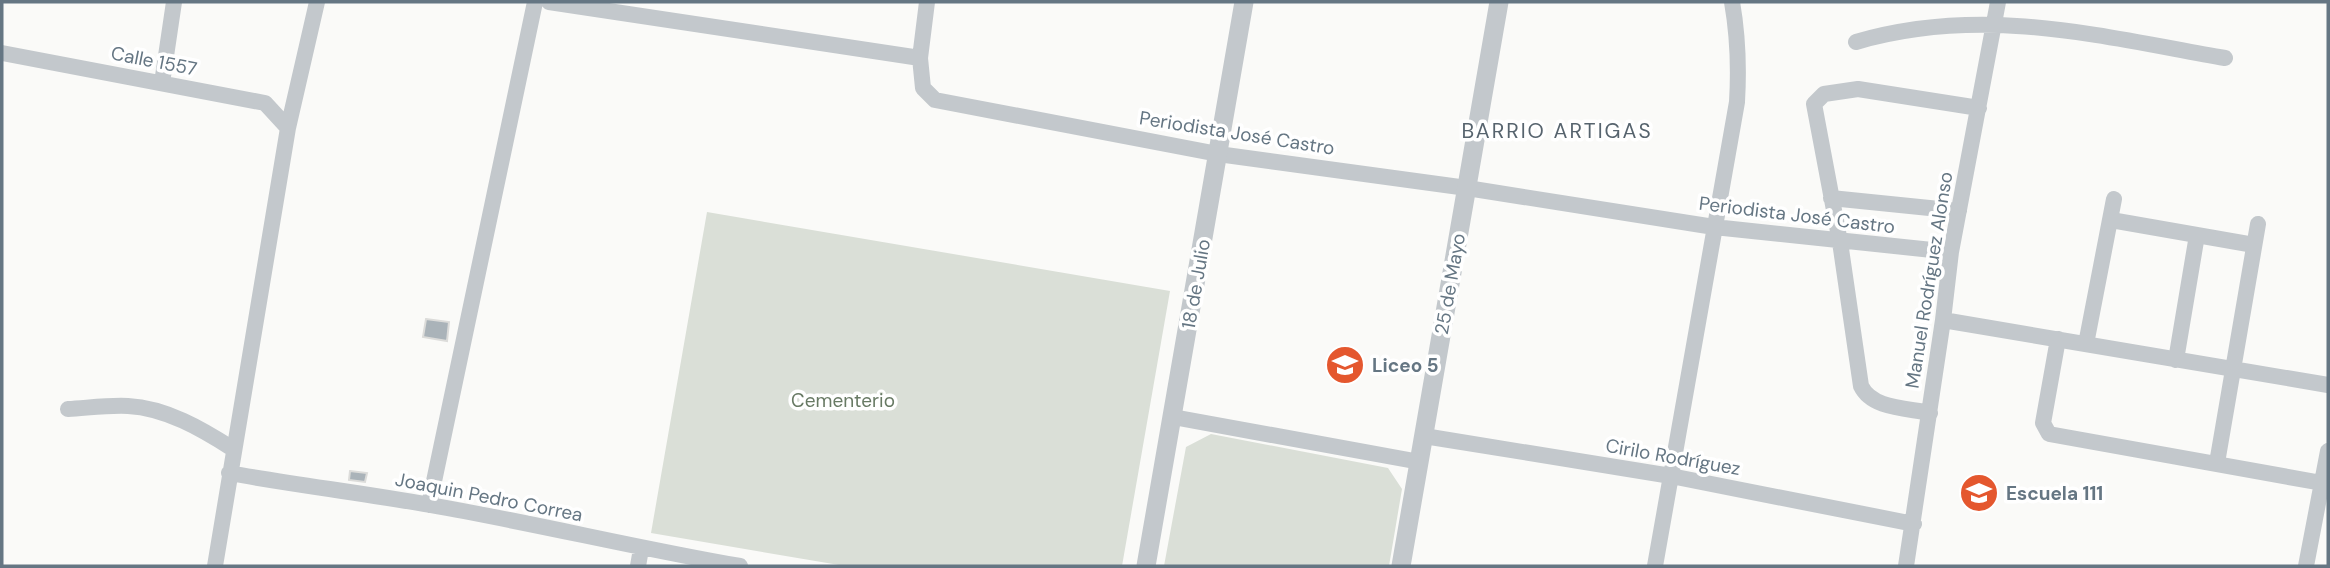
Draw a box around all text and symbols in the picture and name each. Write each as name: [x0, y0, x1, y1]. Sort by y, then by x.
street label: Calle 1557: [109, 40, 199, 82]
street label: Periodista José Castro: [1138, 105, 1336, 161]
district label: BARRIO ARTIGAS: [1461, 117, 1653, 145]
street label: Manuel Rodríguez Alonso: [1900, 170, 1958, 390]
street label: Periodista José Castro: [1698, 191, 1896, 239]
street label: 25 de Mayo: [1429, 231, 1471, 337]
street label: 18 de Julio: [1176, 237, 1216, 331]
school or university icon: Liceo 5: [1324, 344, 1366, 386]
place label: Liceo 5: [1372, 353, 1439, 378]
park label: Cementerio: [791, 388, 895, 413]
street label: Cirilo Rodríguez: [1604, 433, 1742, 481]
street label: Joaquin Pedro Correa: [393, 467, 585, 527]
school or university icon: Escuela 111: [1958, 472, 2000, 514]
place label: Escuela 111: [2006, 481, 2103, 506]

